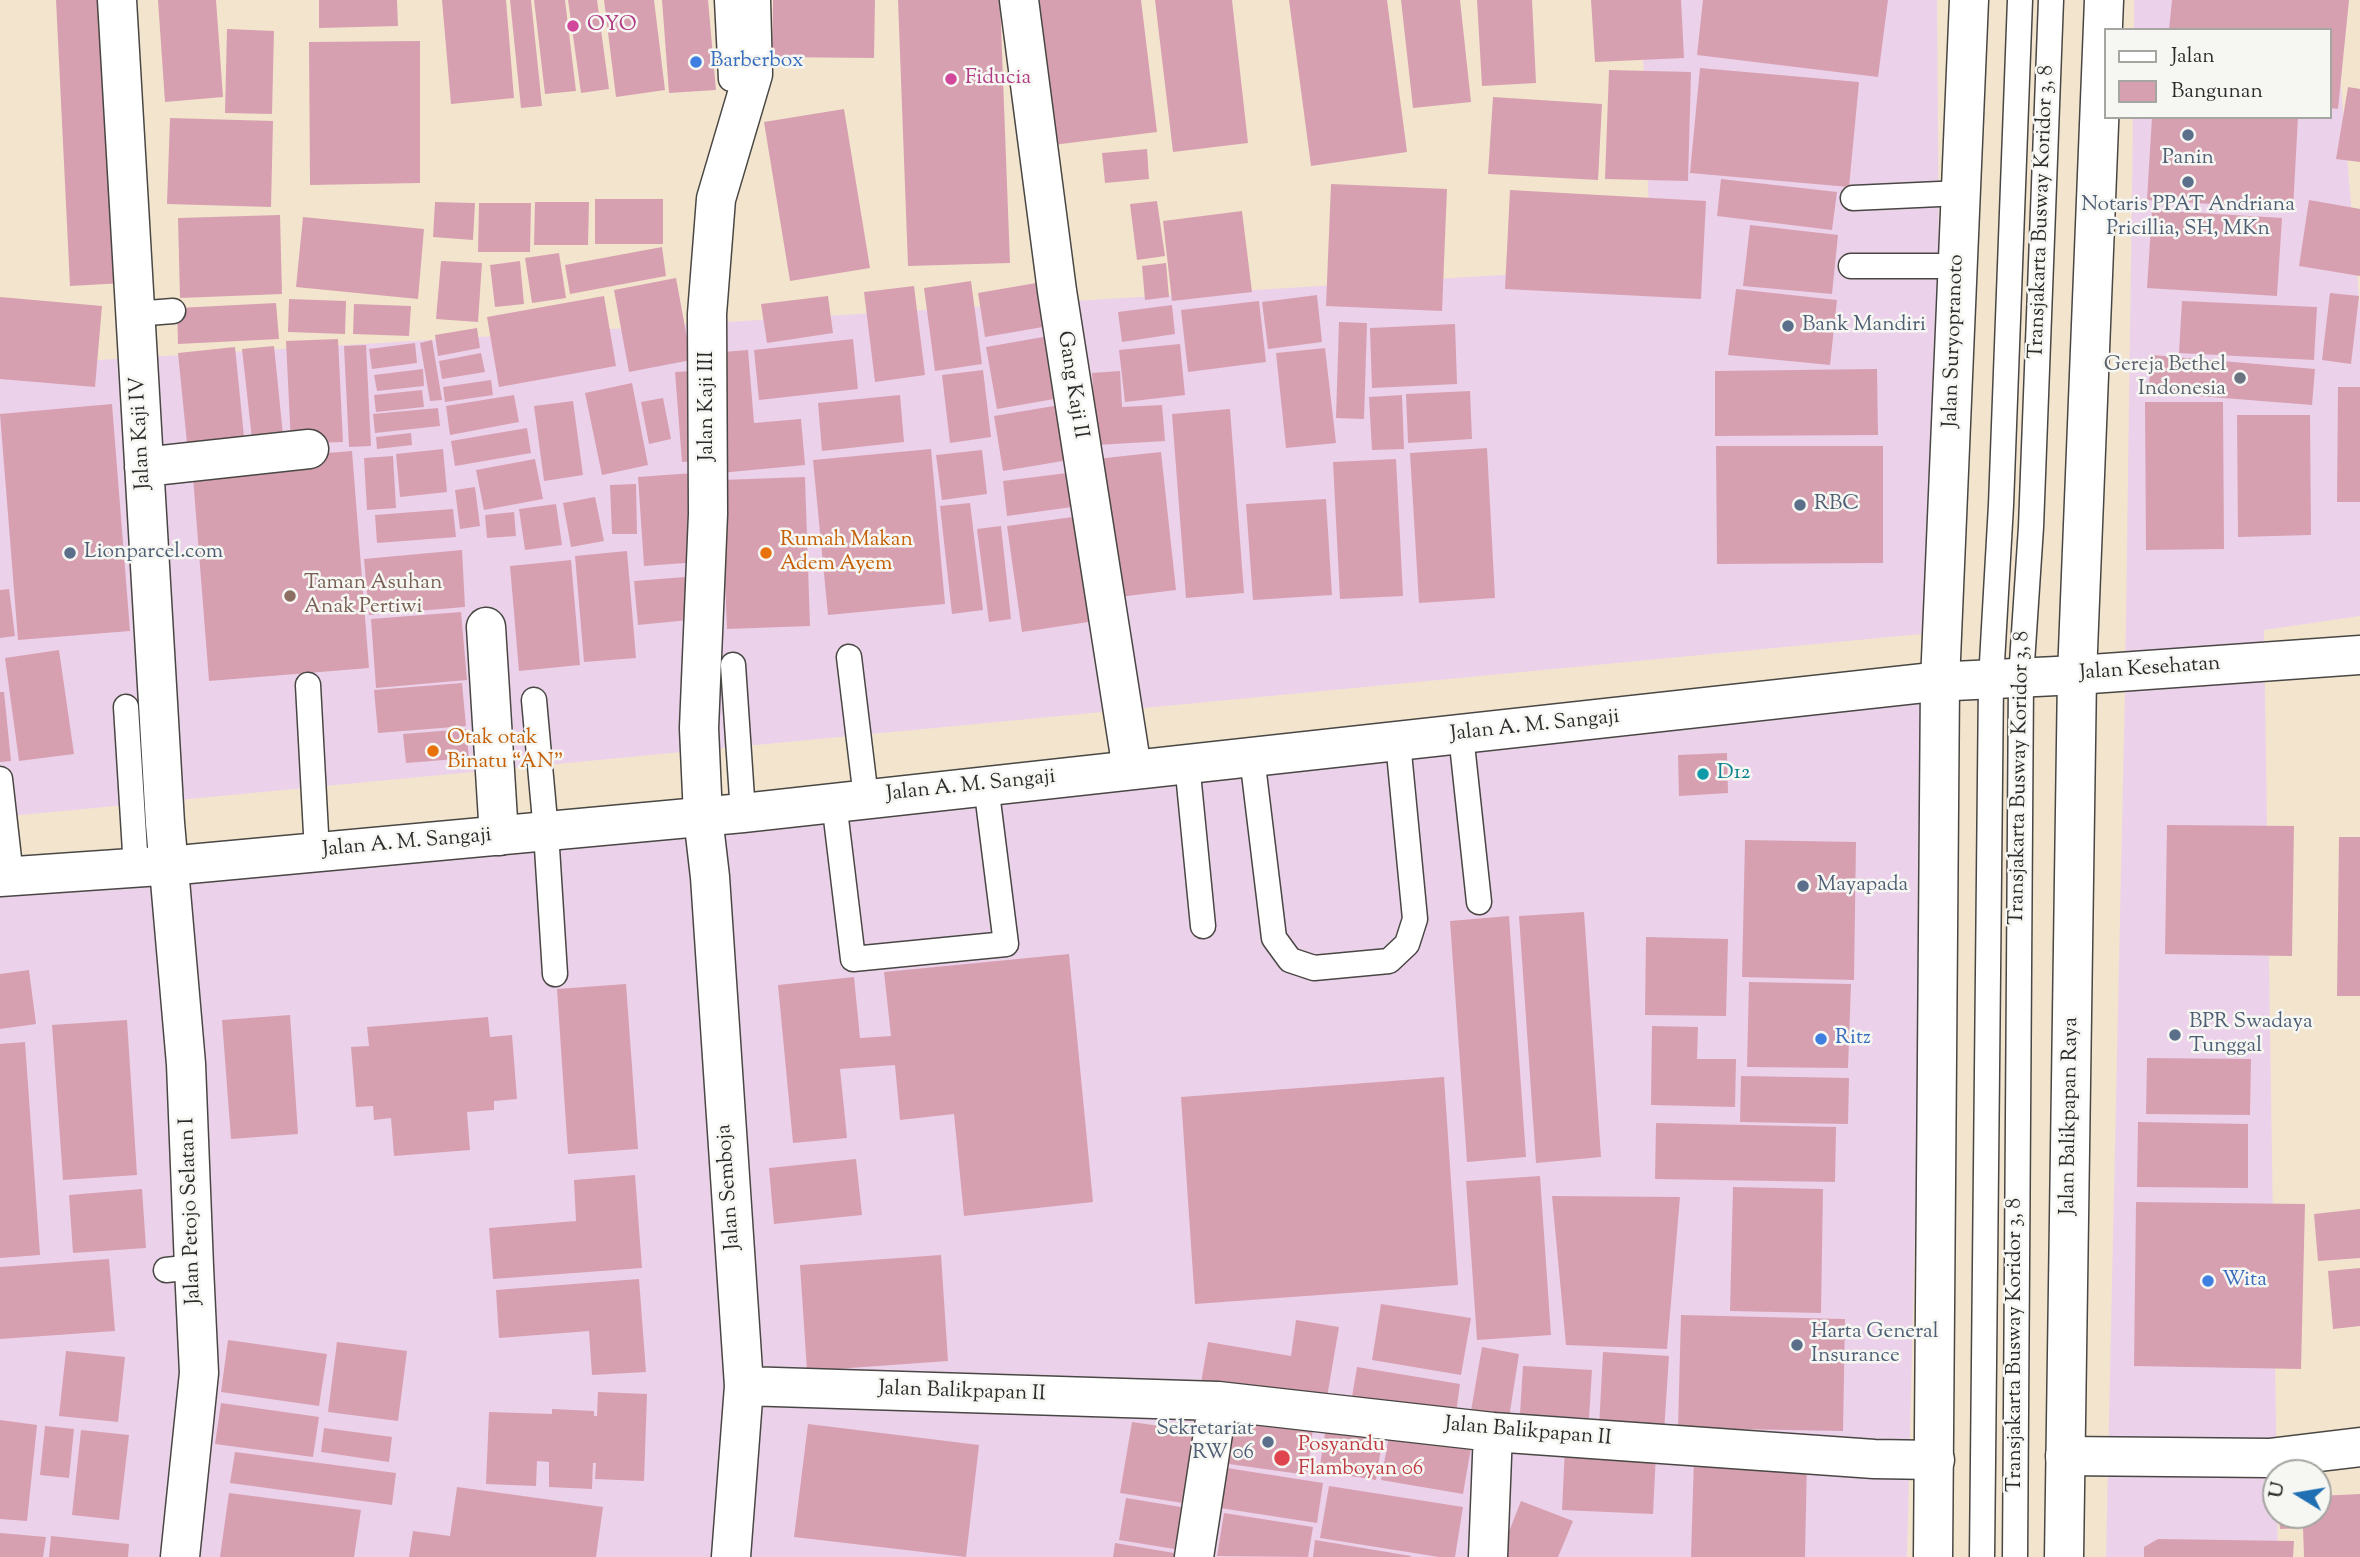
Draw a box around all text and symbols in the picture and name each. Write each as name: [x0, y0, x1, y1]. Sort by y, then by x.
place label: OYO: [587, 13, 637, 39]
marker: OYO: [565, 18, 581, 34]
legend: [2104, 28, 2332, 119]
text: Jalan: [2171, 42, 2215, 72]
place label: Barberbox: [710, 49, 803, 75]
marker: Barberbox: [688, 54, 704, 70]
street label: Transjakarta Busway Koridor 3, 8: [2025, 65, 2061, 359]
place label: Fiducia: [965, 66, 1031, 92]
marker: Fiducia: [943, 71, 959, 87]
text: Bangunan: [2171, 77, 2263, 107]
marker: Panin: [2180, 127, 2196, 143]
place label: Panin: [2162, 146, 2214, 172]
marker: Notaris PPAT Andriana Pricillia, SH, MKn: [2180, 174, 2196, 190]
place label: Notaris PPAT Andriana Pricillia, SH, MKn: [2081, 193, 2295, 243]
street label: Jalan Suryopranoto: [1939, 254, 1971, 428]
place label: Bank Mandiri: [1802, 313, 1926, 339]
marker: Bank Mandiri: [1780, 318, 1796, 334]
street label: Gang Kaji II: [1050, 329, 1092, 441]
street label: Jalan Kaji III: [695, 351, 721, 461]
place label: Gereja Bethel Indonesia: [2104, 353, 2226, 403]
marker: Gereja Bethel Indonesia: [2232, 370, 2248, 386]
street label: Jalan Kaji IV: [126, 376, 158, 490]
place label: RBC: [1814, 492, 1859, 518]
marker: RBC: [1792, 497, 1808, 513]
place label: Rumah Makan Adem Ayem: [780, 528, 913, 578]
place label: Lionparcel.com: [84, 540, 223, 566]
marker: Lionparcel.com: [62, 545, 78, 561]
marker: Rumah Makan Adem Ayem: [758, 545, 774, 561]
place label: Taman Asuhan Anak Pertiwi: [304, 571, 442, 621]
marker: Taman Asuhan Anak Pertiwi: [282, 588, 298, 604]
street label: Transjakarta Busway Koridor 3, 8: [2006, 631, 2036, 925]
street label: Jalan Kesehatan: [2079, 653, 2221, 687]
street label: Jalan A. M. Sangaji: [1449, 706, 1621, 748]
place label: Otak otak Binatu “AN”: [447, 726, 563, 776]
marker: Otak otak Binatu “AN”: [425, 743, 441, 759]
place label: D12: [1717, 761, 1751, 787]
street label: Jalan A. M. Sangaji: [885, 766, 1057, 808]
marker: D12: [1695, 766, 1711, 782]
street label: Jalan A. M. Sangaji: [321, 824, 493, 864]
place label: Mayapada: [1817, 873, 1908, 899]
marker: Mayapada: [1795, 878, 1811, 894]
place label: BPR Swadaya Tunggal: [2189, 1010, 2313, 1060]
street label: Jalan Balikpapan Raya: [2057, 1017, 2085, 1215]
place label: Ritz: [1835, 1026, 1871, 1052]
marker: BPR Swadaya Tunggal: [2167, 1027, 2183, 1043]
marker: Ritz: [1813, 1031, 1829, 1047]
street label: Jalan Petojo Selatan I: [176, 1117, 208, 1305]
street label: Jalan Semboja: [713, 1123, 747, 1251]
street label: Transjakarta Busway Koridor 3, 8: [2003, 1198, 2029, 1492]
place label: Wita: [2222, 1268, 2267, 1294]
marker: Wita: [2200, 1273, 2216, 1289]
place label: Harta General Insurance: [1811, 1320, 1939, 1370]
marker: Harta General Insurance: [1789, 1337, 1805, 1353]
street label: Jalan Balikpapan II: [878, 1377, 1046, 1409]
street label: Jalan Balikpapan II: [1444, 1413, 1612, 1453]
place label: Sekretariat RW 06: [1156, 1417, 1254, 1467]
place label: Posyandu Flamboyan 06: [1298, 1433, 1423, 1483]
marker: Sekretariat RW 06: [1260, 1434, 1276, 1450]
marker: Posyandu Flamboyan 06: [1272, 1448, 1292, 1468]
north arrow: [2262, 1459, 2332, 1529]
text: U: [2263, 1480, 2293, 1500]

